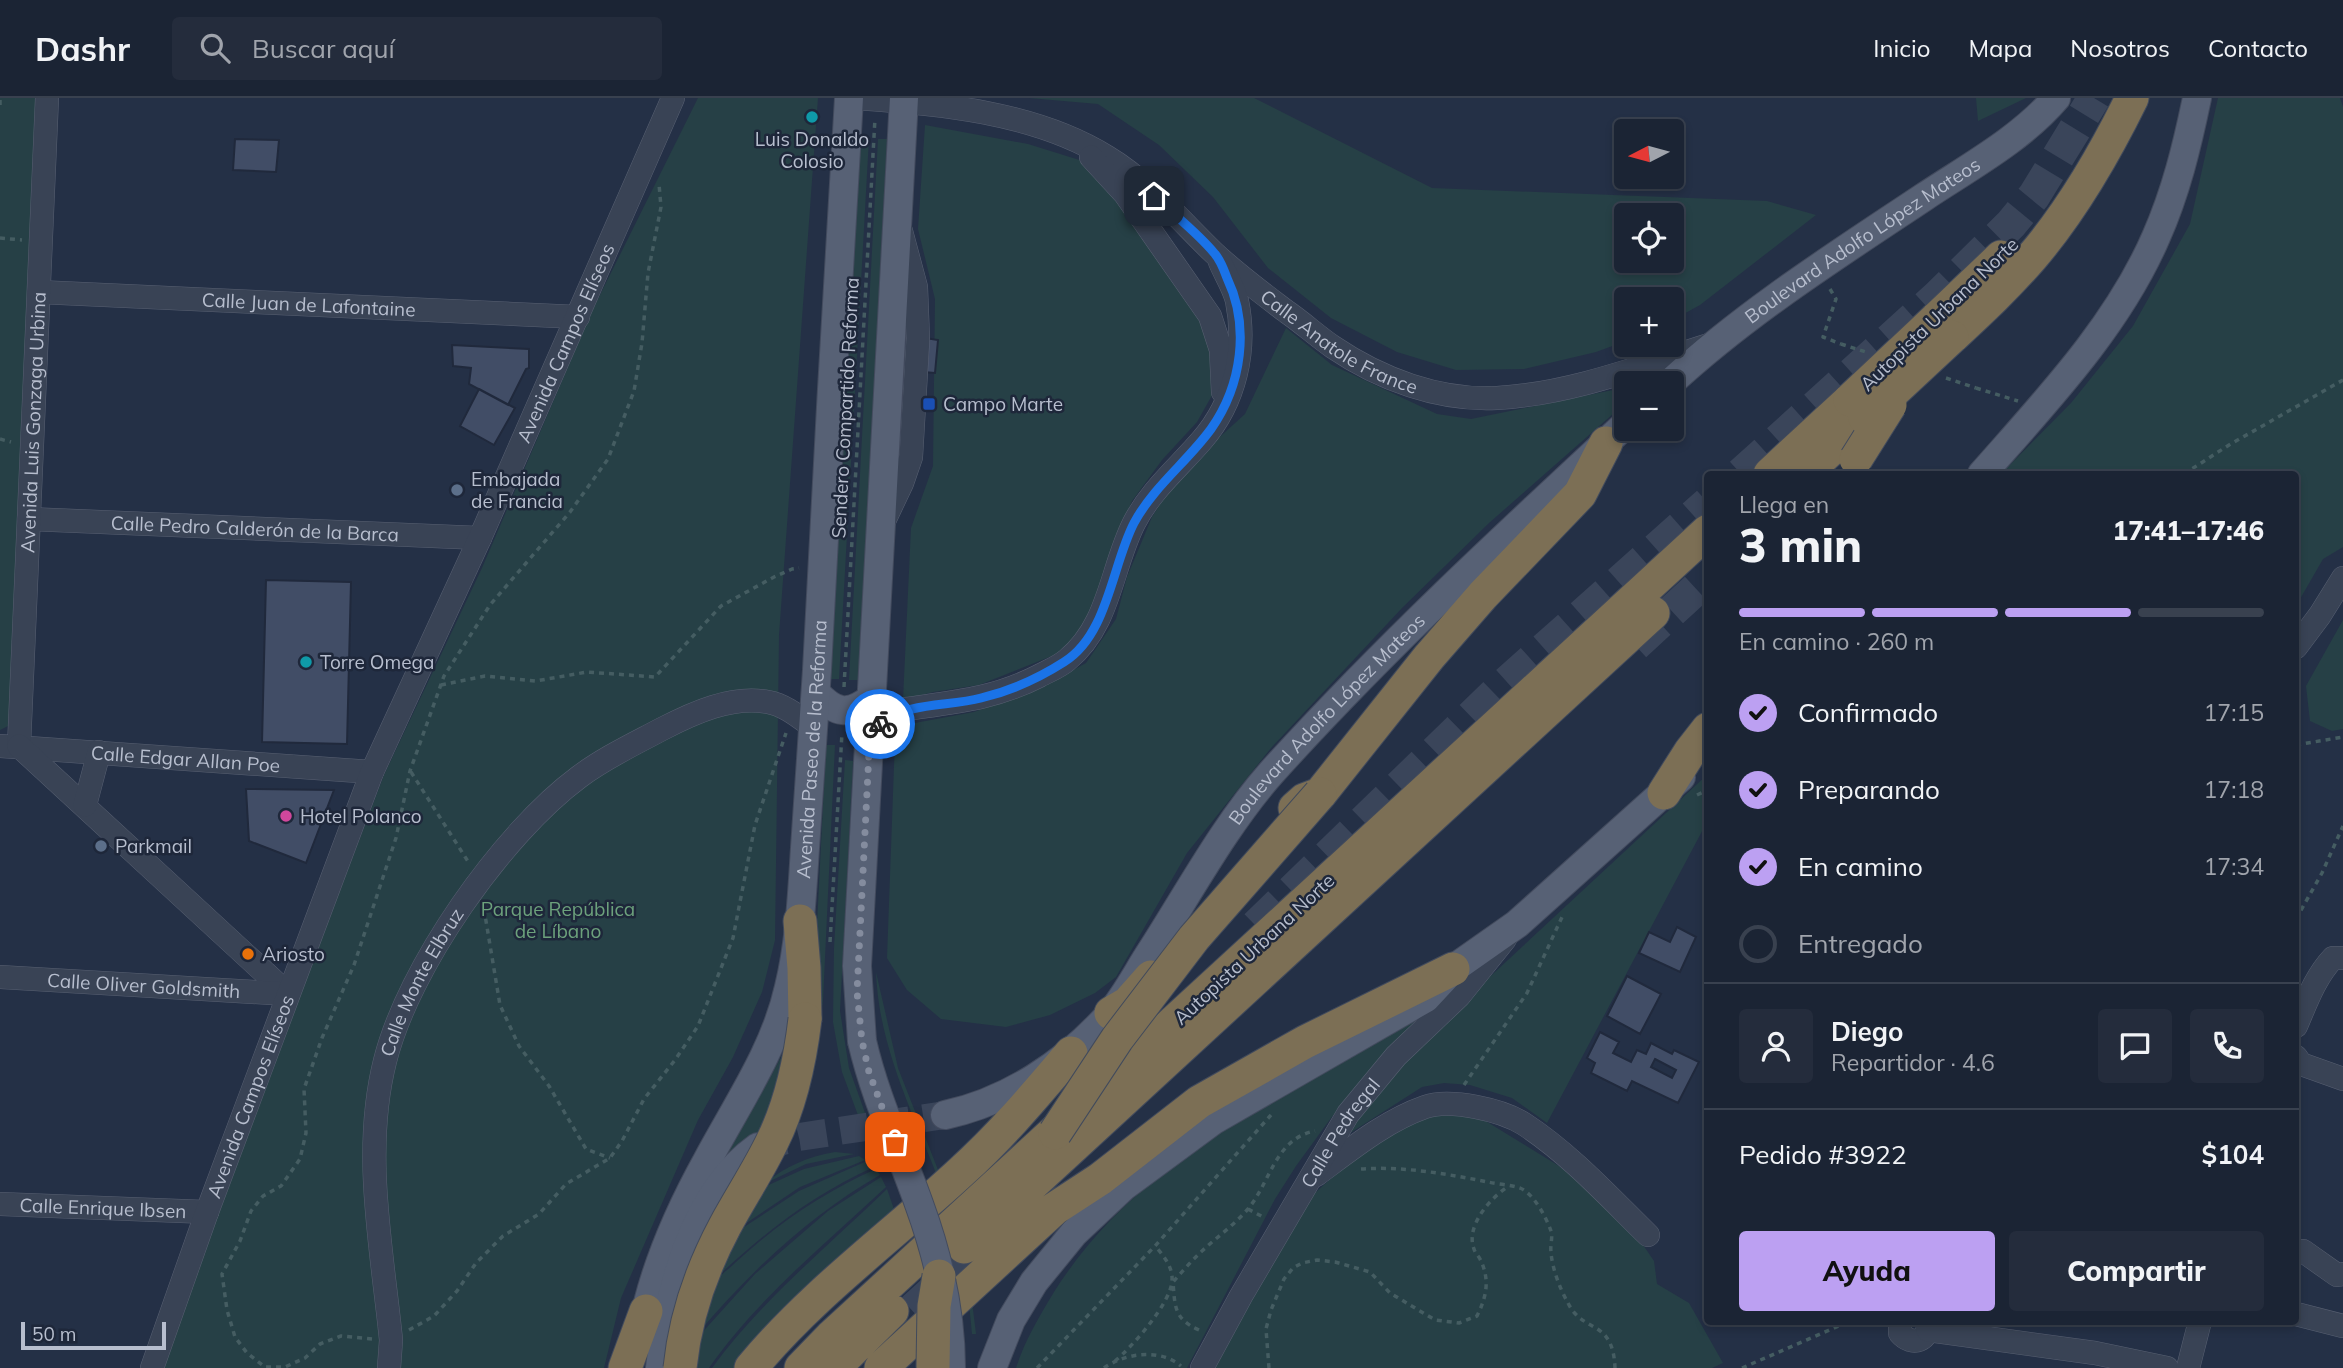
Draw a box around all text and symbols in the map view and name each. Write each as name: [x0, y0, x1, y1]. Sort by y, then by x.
search box: [172, 17, 662, 80]
text: Dashr: [35, 28, 130, 69]
icon: search: [196, 29, 234, 67]
text: Buscar aquí: [252, 32, 395, 65]
text: Inicio: [1873, 33, 1930, 63]
text: Mapa: [1968, 33, 2032, 63]
text: Nosotros: [2070, 33, 2170, 63]
text: Contacto: [2208, 33, 2308, 63]
marker: Luis Donaldo Colosio: [804, 109, 820, 125]
north arrow: [1614, 119, 1684, 189]
map controls: [1614, 119, 1684, 441]
place label: Luis Donaldo Colosio: [755, 127, 869, 173]
street label: Boulevard Adolfo López Mateos: [1740, 152, 1985, 328]
pin: [1124, 166, 1184, 226]
icon: home: [1135, 177, 1173, 215]
button: locate: [1614, 203, 1684, 273]
street label: Autopista Urbana Norte: [1855, 232, 2023, 396]
street label: Avenida Campos Elíseos: [511, 240, 620, 446]
street label: Sendero Compartido Reforma: [826, 277, 864, 539]
street label: Calle Anatole France: [1256, 284, 1421, 399]
button: +: [1614, 287, 1684, 357]
street label: Calle Juan de Lafontaine: [201, 288, 416, 321]
street label: Avenida Luis Gonzaga Urbina: [15, 291, 51, 553]
button: −: [1614, 371, 1684, 441]
place label: Campo Marte: [943, 392, 1063, 416]
marker: Campo Marte: [921, 396, 937, 412]
place label: Embajada de Francia: [471, 467, 563, 513]
marker: Embajada de Francia: [449, 482, 465, 498]
text: Llega en: [1739, 490, 1829, 519]
street label: Calle Pedro Calderón de la Barca: [110, 510, 399, 547]
text: 17:41–17:46: [2113, 514, 2264, 547]
text: 3 min: [1739, 516, 1862, 574]
street label: Boulevard Adolfo López Mateos: [1223, 608, 1430, 829]
street label: Avenida Paseo de la Reforma: [791, 619, 832, 879]
text: En camino · 260 m: [1739, 627, 1934, 656]
place label: Torre Omega: [320, 650, 434, 674]
marker: Torre Omega: [298, 654, 314, 670]
courier: [845, 689, 915, 759]
icon: check: [1739, 694, 1777, 732]
text: Confirmado: [1798, 696, 1938, 729]
text: 17:15: [2204, 698, 2264, 727]
icon: bike: [861, 705, 899, 743]
street label: Calle Edgar Allan Poe: [90, 740, 281, 778]
icon: check: [1739, 771, 1777, 809]
text: Preparando: [1798, 773, 1940, 806]
text: 17:18: [2204, 775, 2264, 804]
place label: Hotel Polanco: [300, 804, 422, 828]
marker: Hotel Polanco: [278, 808, 294, 824]
place label: Parkmail: [115, 834, 192, 858]
marker: Parkmail: [93, 838, 109, 854]
icon: check: [1739, 848, 1777, 886]
text: En camino: [1798, 850, 1923, 883]
text: 17:34: [2204, 852, 2264, 881]
street label: Autopista Urbana Norte: [1169, 868, 1339, 1030]
park label: Parque República de Líbano: [481, 897, 635, 943]
street label: Calle Monte Elbruz: [375, 903, 469, 1059]
text: Entregado: [1798, 927, 1923, 960]
place label: Ariosto: [262, 942, 325, 966]
marker: Ariosto: [240, 946, 256, 962]
street label: Calle Oliver Goldsmith: [46, 968, 241, 1003]
street label: Avenida Campos Elíseos: [201, 991, 299, 1201]
button: person: [1739, 1009, 1813, 1083]
button: chat: [2098, 1009, 2172, 1083]
button: phone: [2190, 1009, 2264, 1083]
text: Diego: [1831, 1015, 1903, 1048]
text: Repartidor · 4.6: [1831, 1048, 1995, 1077]
street label: Calle Pedregal: [1295, 1073, 1385, 1192]
pin: [865, 1112, 925, 1172]
icon: bag: [876, 1123, 914, 1161]
text: Pedido #3922: [1739, 1138, 1907, 1171]
text: $104: [2202, 1138, 2264, 1171]
street label: Calle Enrique Ibsen: [19, 1193, 187, 1223]
button: Ayuda: [1739, 1231, 1995, 1311]
button: Compartir: [2009, 1231, 2264, 1311]
scale bar: [21, 1319, 166, 1351]
text: 50 m: [32, 1322, 76, 1346]

